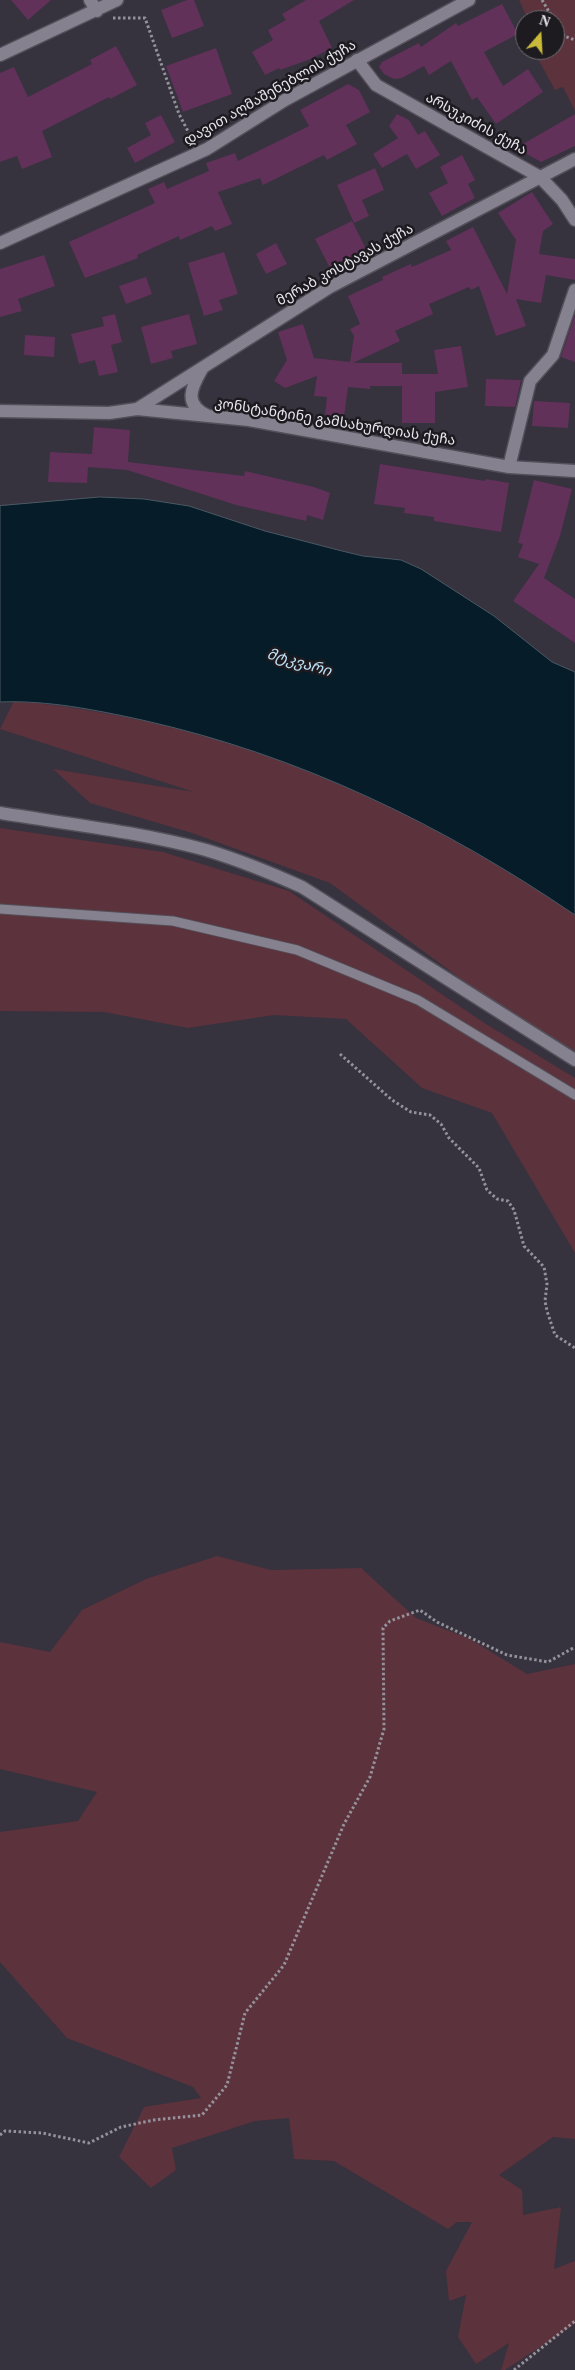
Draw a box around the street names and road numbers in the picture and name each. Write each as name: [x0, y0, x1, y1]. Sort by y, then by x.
street label: დავით აღმაშენებლის ქუჩა: [181, 37, 359, 149]
street label: არსუკიძის ქუჩა: [423, 89, 529, 159]
street label: მერაბ კოსტავას ქუჩა: [274, 220, 416, 310]
street label: კონსტანტინე გამსახურდიას ქუჩა: [214, 395, 456, 449]

